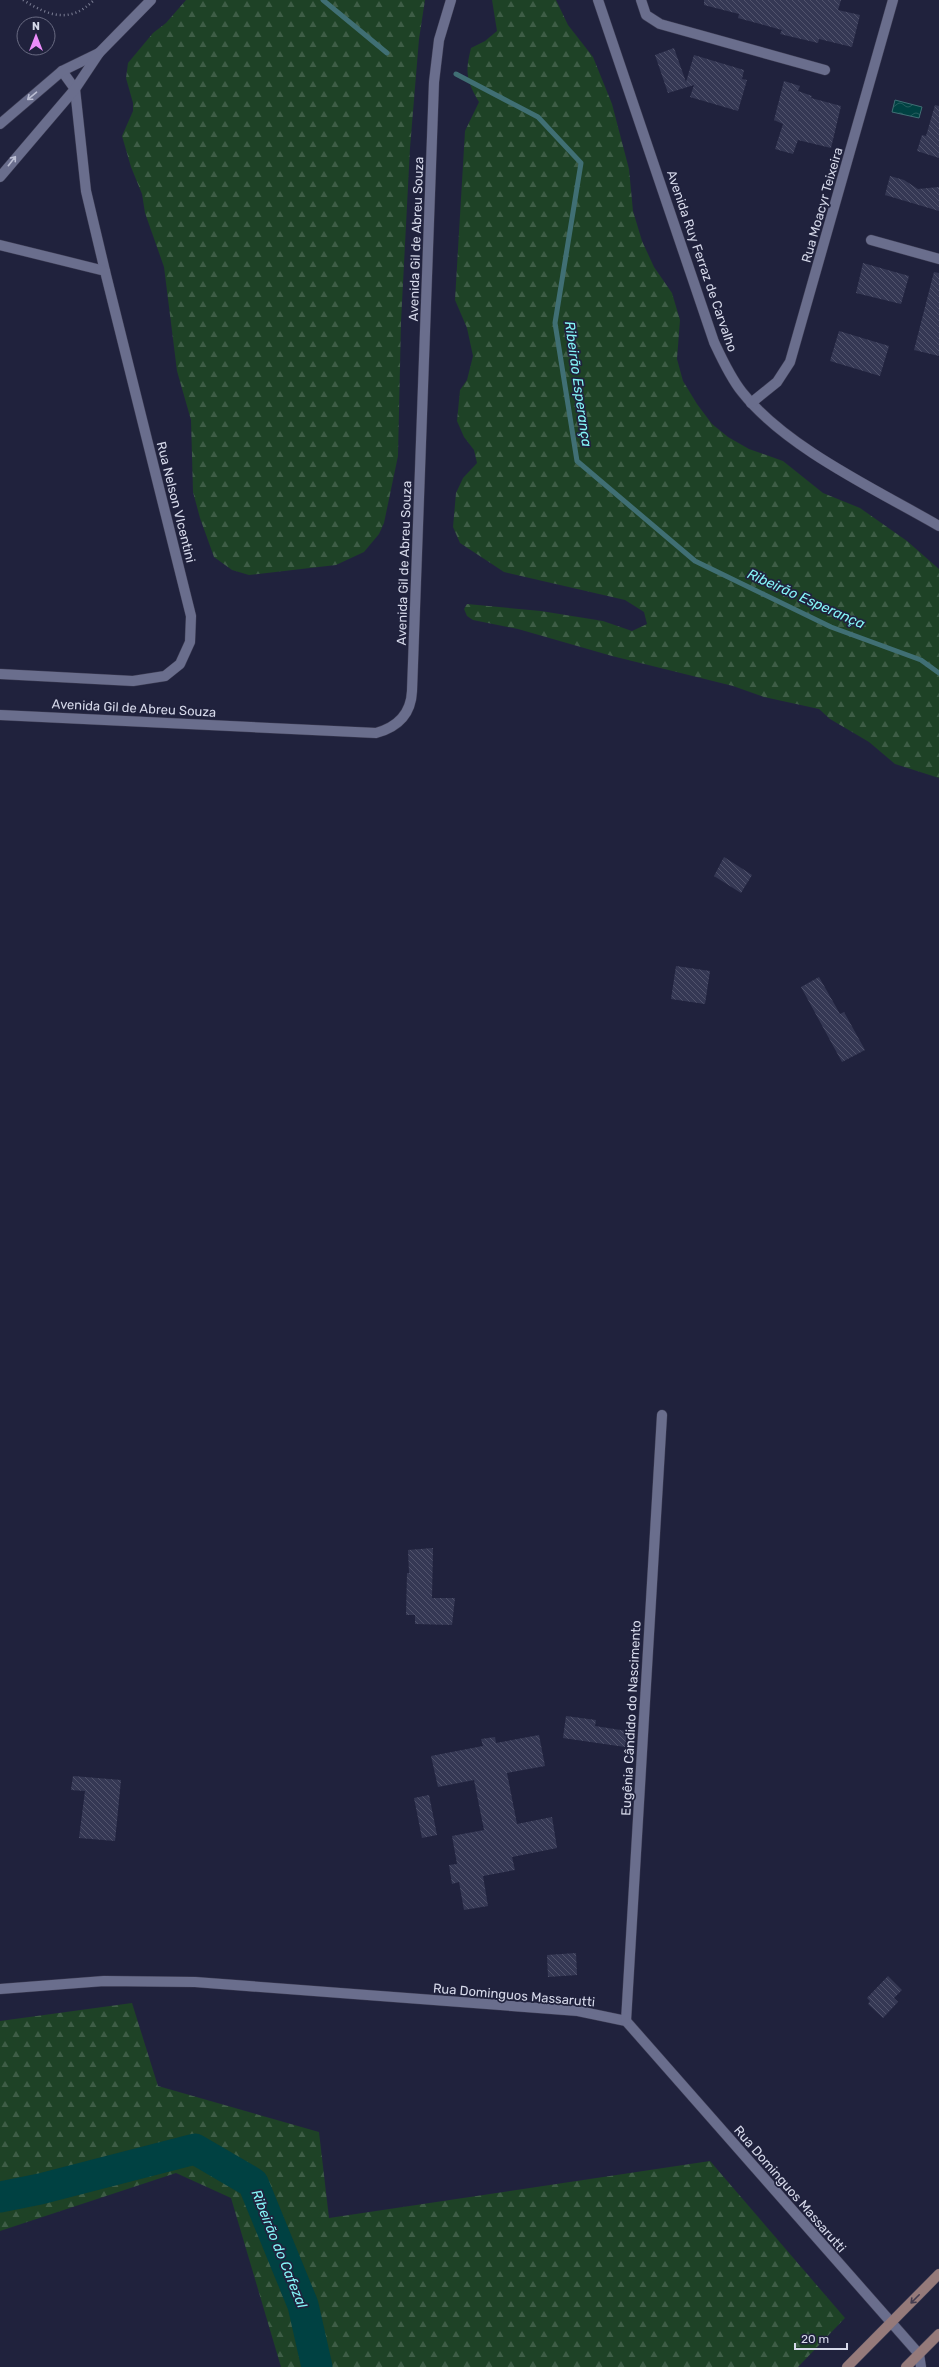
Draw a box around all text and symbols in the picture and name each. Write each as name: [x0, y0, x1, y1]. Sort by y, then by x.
north arrow: [16, 16, 56, 56]
text: N: [32, 20, 40, 33]
one-way arrow: [27, 91, 38, 100]
street label: Rua Moacyr Teixeira: [798, 146, 846, 264]
one-way arrow: [8, 156, 17, 167]
street label: Avenida Gil de Abreu Souza: [406, 156, 426, 322]
street label: Avenida Ruy Ferraz de Carvalho: [664, 168, 740, 354]
water label: Ribeirão Esperança: [561, 320, 595, 448]
street label: Rua Nelson VIcentini: [154, 440, 198, 564]
street label: Avenida Gil de Abreu Souza: [394, 480, 414, 646]
water label: Ribeirão Esperança: [745, 565, 867, 633]
street label: Avenida Gil de Abreu Souza: [51, 696, 217, 720]
street label: Eugênia Cândido do Nascimento: [618, 1620, 645, 1816]
street label: Rua Dominguos Massarutti: [432, 1980, 596, 2011]
street label: Rua Dominguos Massarutti: [730, 2123, 849, 2256]
water label: Ribeirão do Cafezal: [247, 2187, 311, 2311]
one-way arrow: [910, 2294, 920, 2304]
scale bar: [795, 2325, 847, 2351]
text: 20 m: [801, 2332, 829, 2346]

